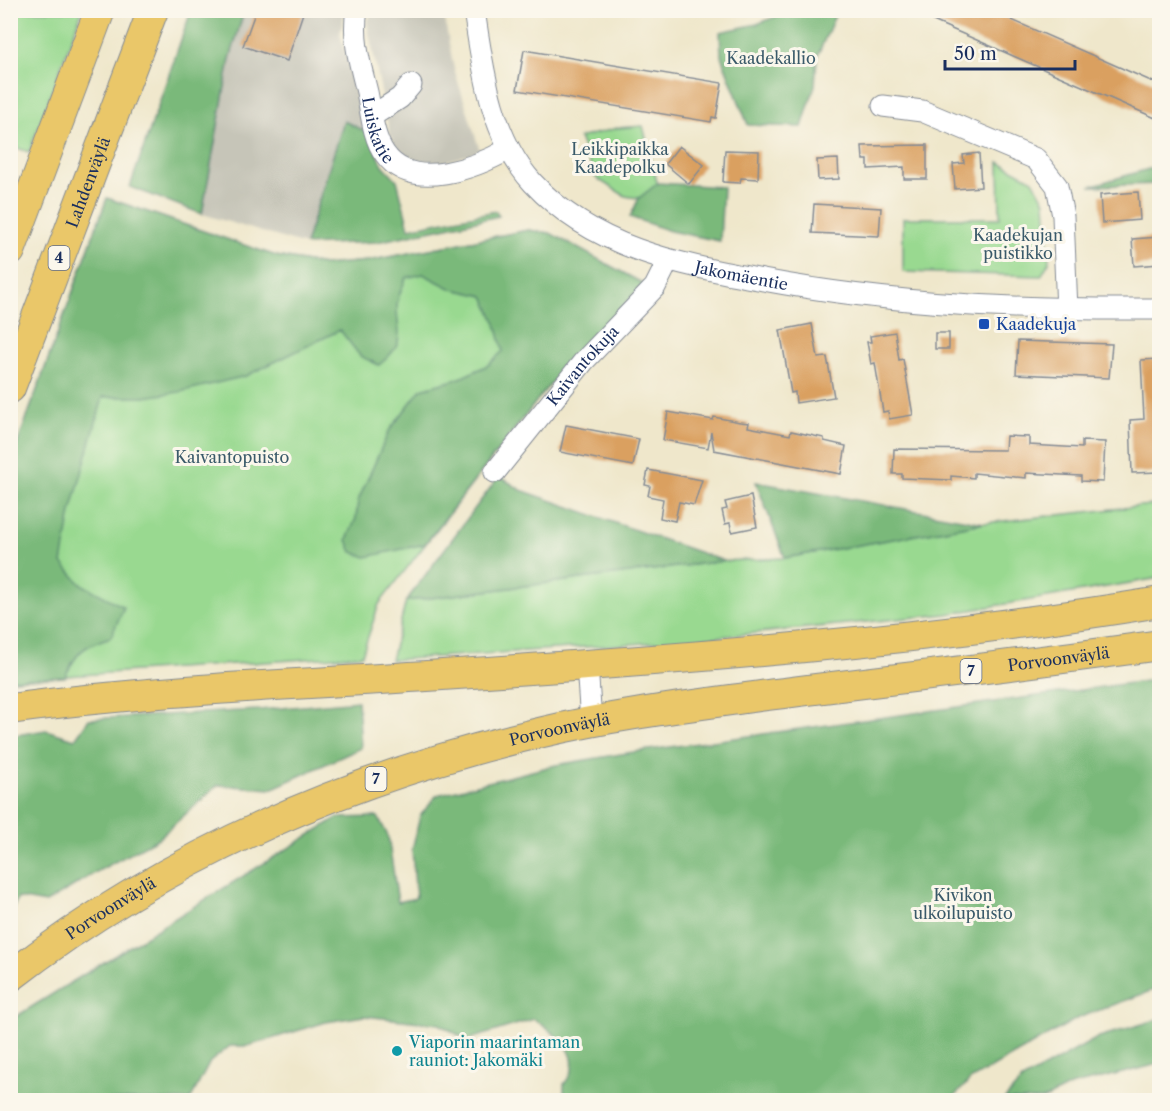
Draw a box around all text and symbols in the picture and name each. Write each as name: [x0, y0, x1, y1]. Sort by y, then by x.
scale bar: [945, 33, 1076, 71]
text: 50 m: [954, 43, 997, 65]
park label: Kaadekallio: [726, 48, 816, 68]
street label: Luiskatie: [358, 95, 398, 168]
street label: Lahdenväylä: [62, 133, 114, 230]
park label: Leikkipaikka Kaadepolku: [571, 139, 669, 177]
park label: Kaadekujan puistikko: [973, 225, 1063, 263]
road number: 4: [48, 246, 70, 270]
street label: Jakomäentie: [690, 256, 790, 294]
place label: Kaadekuja: [996, 314, 1077, 334]
marker: Kaadekuja: [977, 317, 991, 331]
street label: Kaivantokuja: [542, 321, 623, 410]
park label: Kaivantopuisto: [175, 447, 290, 467]
street label: Porvoonväylä: [1006, 642, 1111, 675]
road number: 7: [960, 659, 982, 683]
street label: Porvoonväylä: [507, 708, 612, 750]
road number: 7: [366, 767, 386, 791]
street label: Porvoonväylä: [62, 872, 160, 944]
park label: Kivikon ulkoilupuisto: [913, 885, 1013, 923]
place label: Viaporin maarintaman rauniot: Jakomäki: [408, 1032, 580, 1070]
marker: Viaporin maarintaman rauniot: Jakomäki: [390, 1044, 404, 1058]

